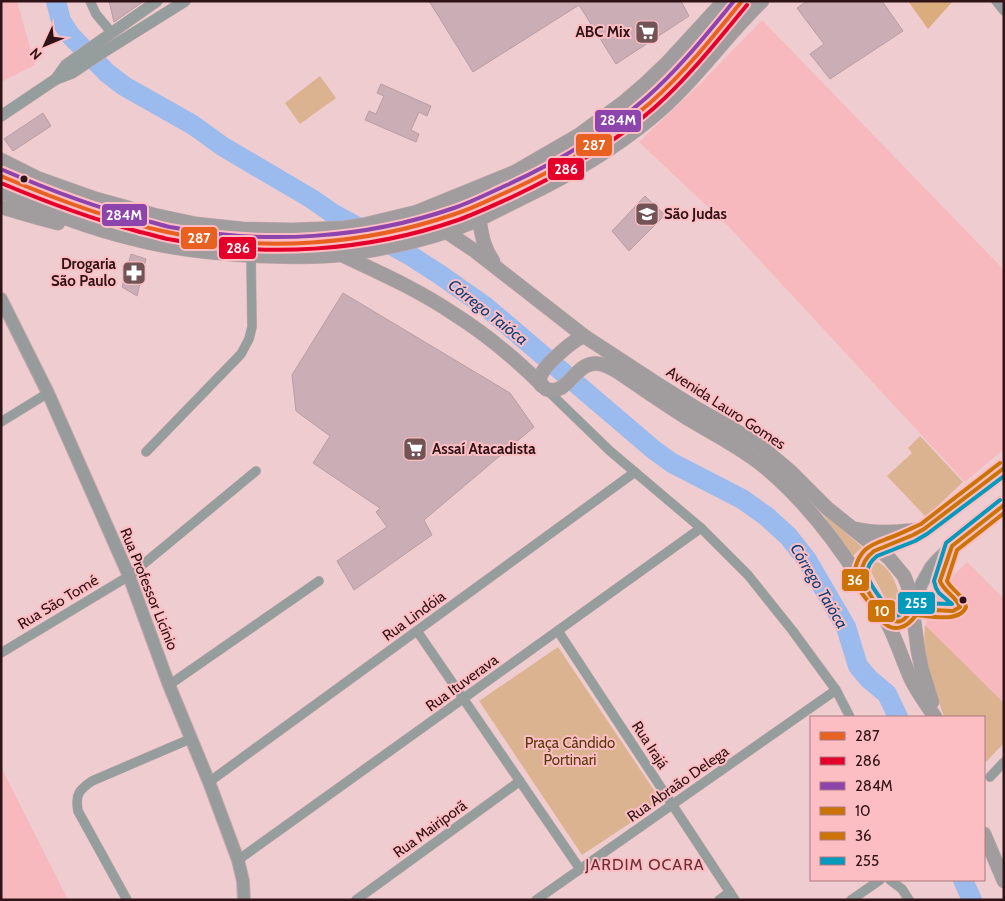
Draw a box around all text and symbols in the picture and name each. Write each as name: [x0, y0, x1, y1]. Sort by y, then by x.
supermarket icon: ABC Mix: [634, 19, 660, 45]
north arrow: [20, 20, 70, 70]
place label: ABC Mix: [575, 23, 631, 41]
text: N: [26, 44, 46, 64]
line badge: 284M: [594, 109, 642, 133]
text: 284M: [600, 111, 636, 129]
line badge: 287: [575, 133, 613, 157]
text: 287: [582, 136, 606, 154]
line badge: 286: [547, 157, 585, 181]
text: 286: [554, 160, 578, 178]
unlabelled marker: [19, 174, 29, 184]
school or university icon: São Judas: [634, 201, 660, 227]
line badge: 284M: [101, 203, 148, 227]
place label: São Judas: [664, 205, 727, 223]
text: 284M: [106, 206, 142, 224]
line badge: 287: [180, 226, 218, 250]
text: 287: [187, 229, 211, 247]
line badge: 286: [218, 236, 257, 260]
text: 286: [226, 239, 250, 257]
place label: Drogaria São Paulo: [51, 255, 117, 290]
pharmacy icon: Drogaria São Paulo: [121, 260, 147, 286]
water label: Córrego Taióca: [444, 275, 532, 349]
street label: Avenida Lauro Gomes: [663, 363, 789, 453]
supermarket icon: Assaí Atacadista: [402, 436, 428, 462]
place label: Assaí Atacadista: [432, 440, 536, 458]
street label: Rua Professor Licínio: [116, 525, 182, 653]
water label: Córrego Taióca: [786, 540, 852, 632]
line badge: 36: [841, 568, 870, 592]
street label: Rua São Tomé: [14, 571, 102, 633]
text: 36: [847, 571, 863, 589]
street label: Rua Lindóia: [379, 587, 450, 645]
line badge: 255: [897, 591, 936, 615]
text: 255: [905, 594, 927, 612]
unlabelled marker: [958, 595, 968, 605]
line badge: 10: [867, 599, 896, 623]
text: 10: [874, 602, 890, 620]
street label: Rua Ituverava: [422, 650, 502, 715]
legend: [810, 716, 985, 881]
street label: Rua Irajá: [628, 718, 672, 773]
text: 287: [855, 727, 880, 745]
park label: Praça Cândido Portinari: [525, 734, 615, 769]
street label: Rua Abraão Delega: [624, 742, 733, 826]
text: 286: [855, 752, 880, 770]
text: 284M: [855, 777, 893, 795]
street label: Rua Mairiporã: [390, 796, 471, 862]
text: 10: [855, 802, 870, 820]
text: 36: [855, 827, 872, 845]
text: 255: [855, 852, 879, 870]
district label: JARDIM OCARA: [584, 855, 705, 874]

